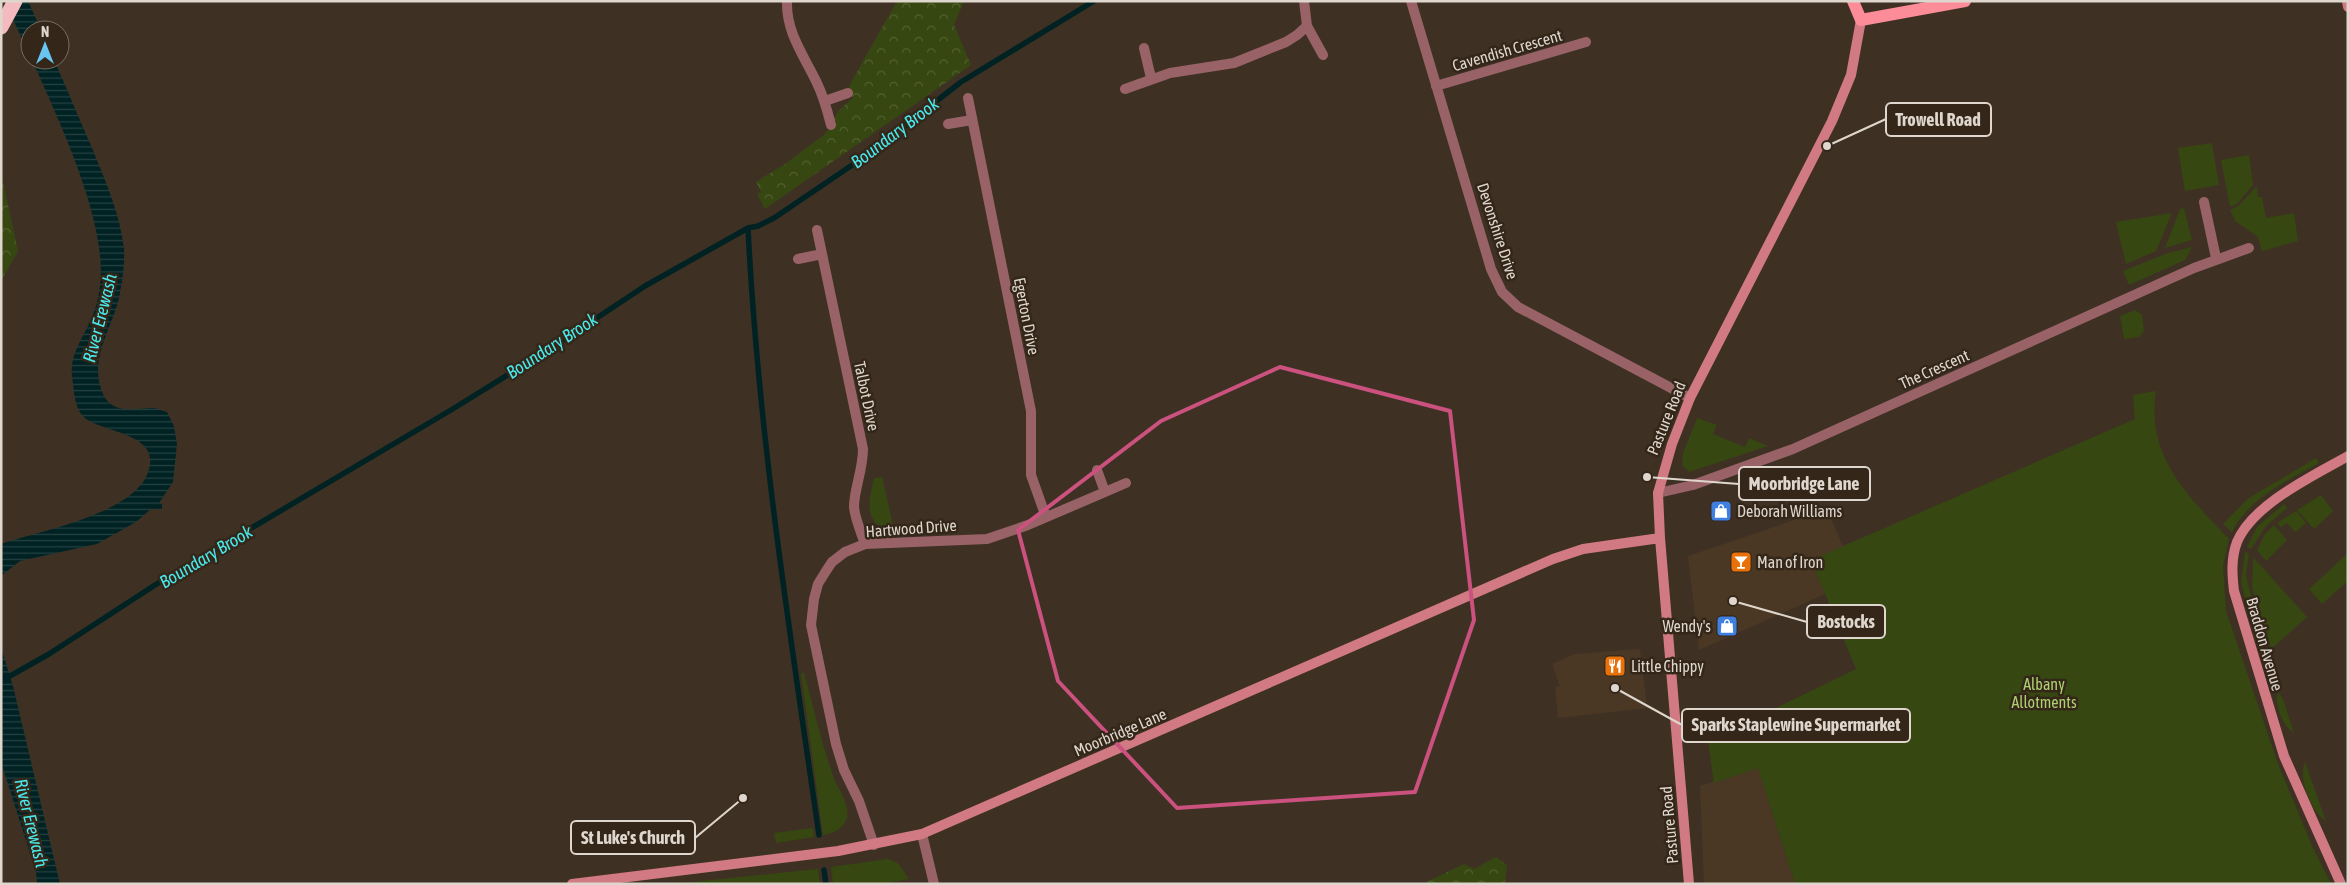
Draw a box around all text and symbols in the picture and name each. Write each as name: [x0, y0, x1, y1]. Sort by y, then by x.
north arrow: [20, 20, 70, 70]
text: N: [41, 24, 49, 40]
street label: Cavendish Crescent: [1450, 26, 1564, 74]
water label: Boundary Brook: [847, 92, 944, 172]
callout: Trowell Road: [1886, 103, 1991, 136]
text: Trowell Road: [1895, 109, 1981, 130]
street label: Devonshire Drive: [1474, 181, 1522, 281]
water label: River Erewash: [78, 271, 121, 364]
street label: Egerton Drive: [1010, 276, 1043, 356]
water label: Boundary Brook: [502, 308, 602, 383]
street label: The Crescent: [1896, 346, 1972, 392]
street label: Talbot Drive: [851, 360, 883, 432]
street label: Pasture Road: [1643, 379, 1689, 457]
callout: Moorbridge Lane: [1739, 467, 1870, 500]
text: Moorbridge Lane: [1748, 473, 1860, 494]
shop icon: Deborah Williams: [1709, 499, 1733, 523]
place label: Deborah Williams: [1737, 502, 1843, 520]
street label: Hartwood Drive: [865, 516, 957, 540]
water label: Boundary Brook: [155, 520, 257, 593]
bar icon: Man of Iron: [1729, 550, 1753, 574]
place label: Man of Iron: [1757, 553, 1823, 571]
street label: Braddon Avenue: [2243, 595, 2287, 693]
callout: Bostocks: [1807, 605, 1885, 638]
text: Bostocks: [1817, 611, 1876, 632]
shop icon: Wendy's: [1715, 614, 1739, 638]
place label: Wendy's: [1662, 617, 1711, 636]
restaurant icon: Little Chippy: [1603, 654, 1627, 678]
place label: Little Chippy: [1631, 657, 1704, 676]
park label: Albany Allotments: [2011, 675, 2077, 711]
street label: Moorbridge Lane: [1071, 704, 1169, 760]
callout: Sparks Staplewine Supermarket: [1682, 709, 1910, 742]
text: Sparks Staplewine Supermarket: [1692, 714, 1901, 735]
water label: River Erewash: [10, 776, 53, 870]
street label: Pasture Road: [1657, 786, 1681, 864]
callout: St Luke's Church: [571, 821, 695, 854]
text: St Luke's Church: [581, 827, 685, 848]

